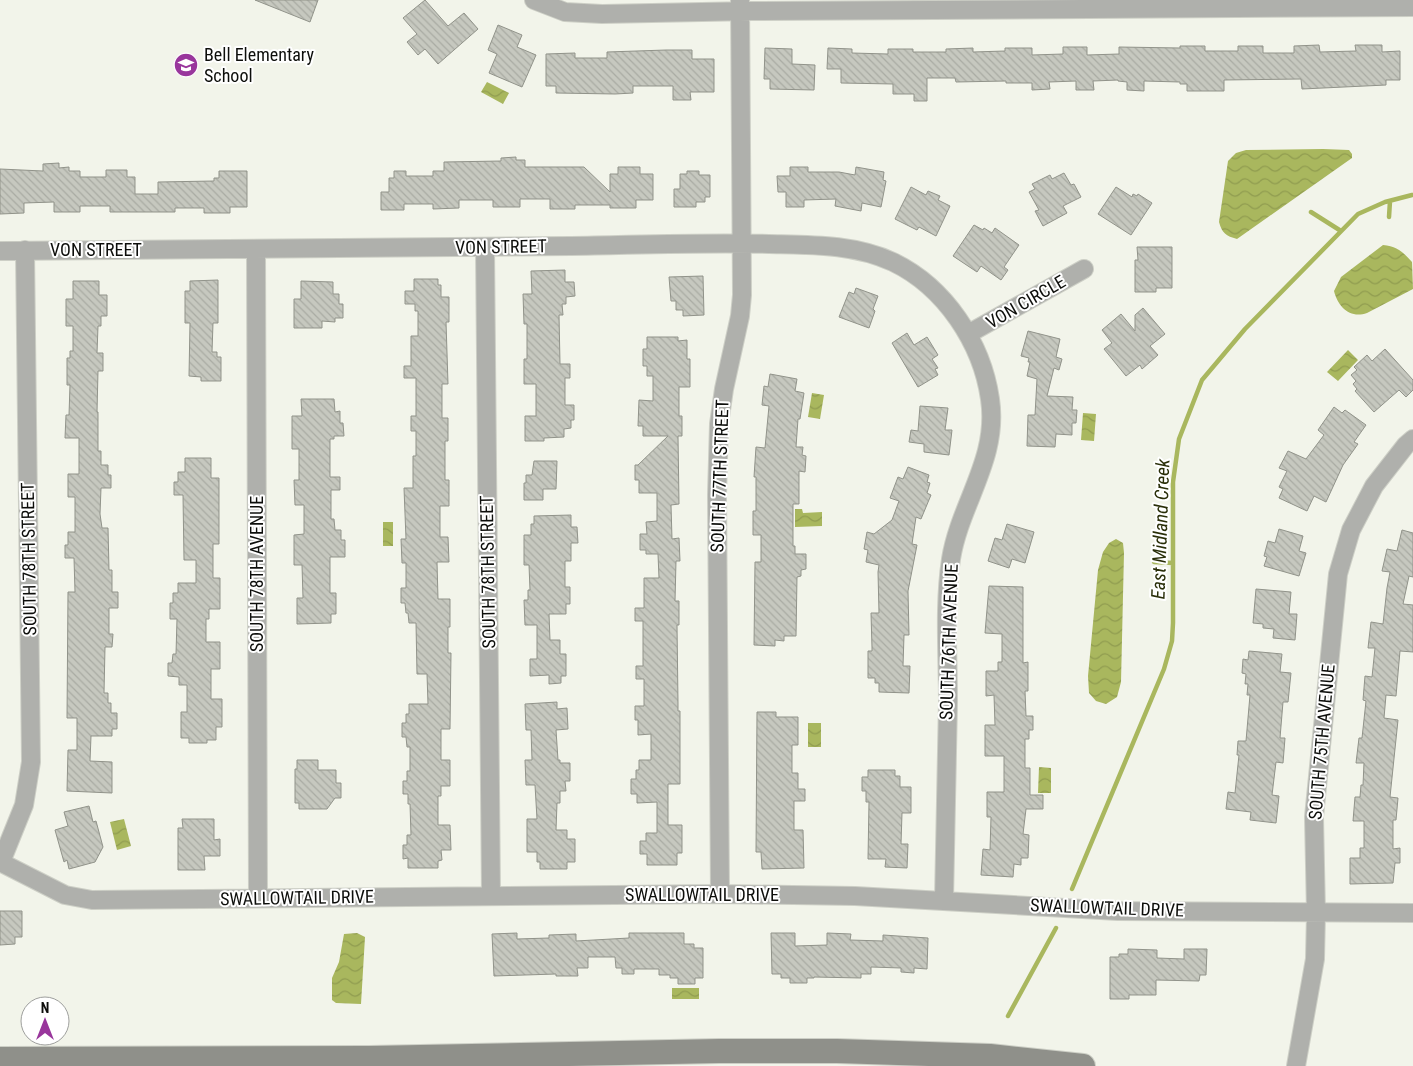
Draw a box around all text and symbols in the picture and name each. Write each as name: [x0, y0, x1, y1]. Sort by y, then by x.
place label: Bell Elementary School: [204, 44, 314, 86]
school or university icon: Bell Elementary School: [173, 52, 199, 78]
street label: VON STREET: [455, 235, 547, 258]
street label: VON STREET: [50, 239, 142, 260]
street label: VON CIRCLE: [982, 270, 1069, 333]
street label: SOUTH 77TH STREET: [706, 399, 733, 553]
water label: East Midland Creek: [1147, 458, 1174, 600]
street label: SOUTH 78TH STREET: [17, 482, 40, 636]
street label: SOUTH 78TH STREET: [476, 495, 499, 649]
street label: SOUTH 78TH AVENUE: [246, 496, 267, 652]
street label: SOUTH 76TH AVENUE: [935, 564, 962, 720]
street label: SOUTH 75TH AVENUE: [1304, 663, 1339, 821]
street label: SWALLOWTAIL DRIVE: [625, 884, 779, 905]
street label: SWALLOWTAIL DRIVE: [220, 886, 374, 909]
street label: SWALLOWTAIL DRIVE: [1030, 894, 1184, 921]
north arrow: [20, 996, 70, 1046]
text: N: [41, 1000, 49, 1016]

